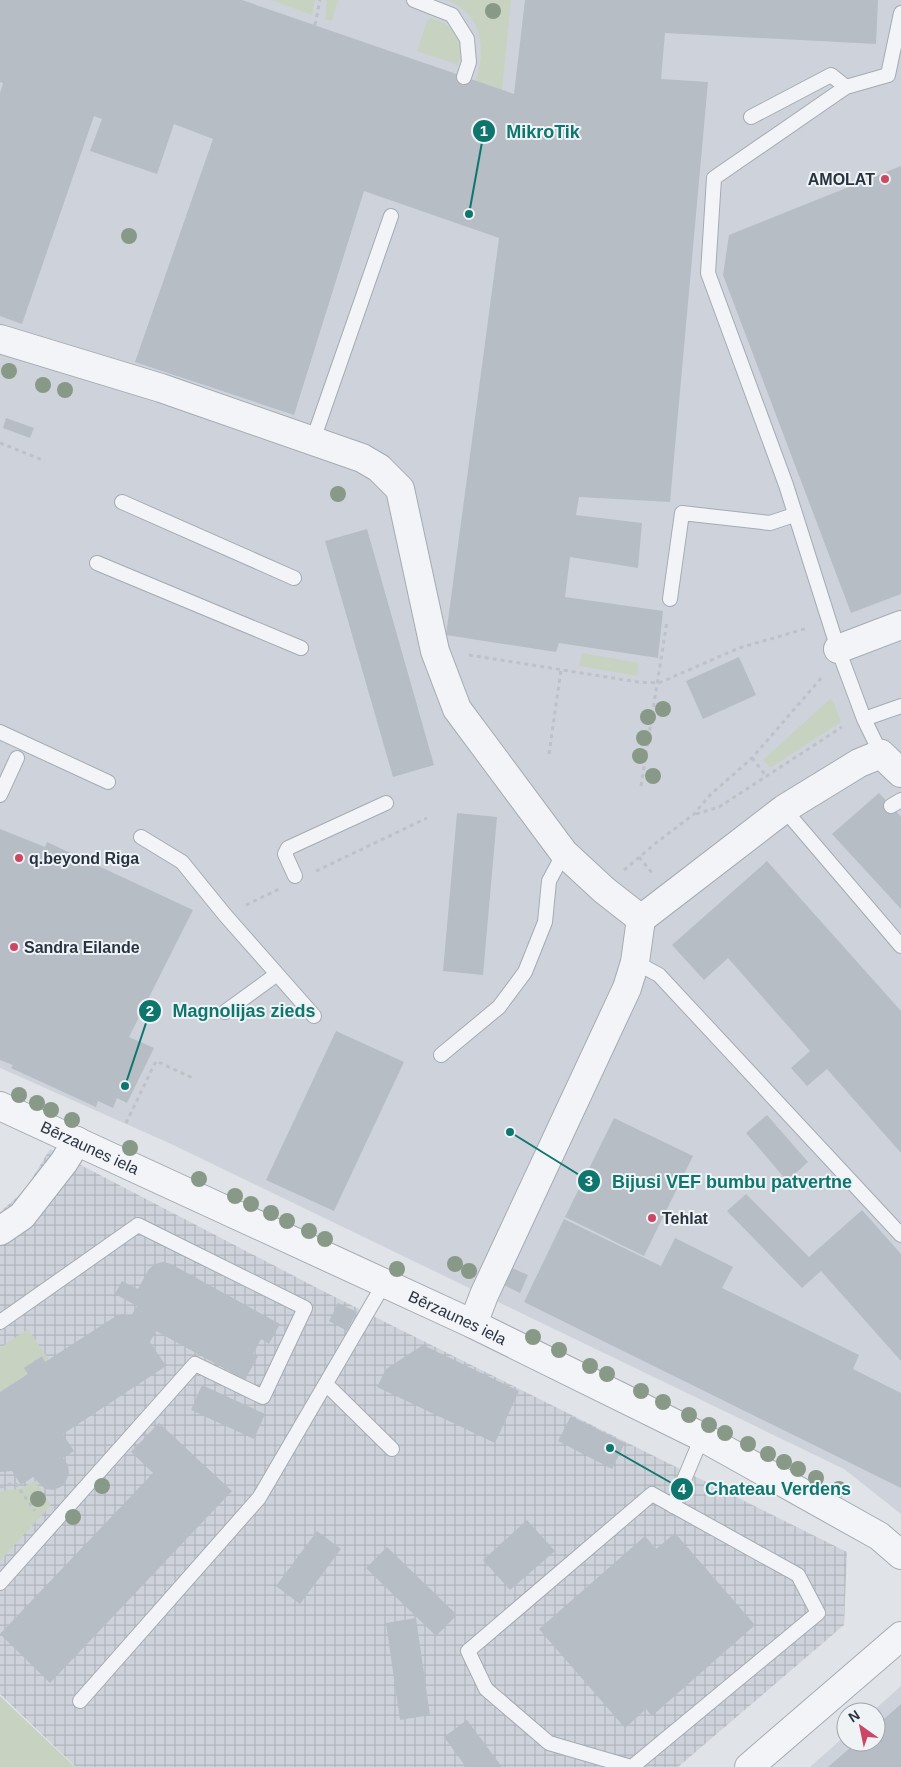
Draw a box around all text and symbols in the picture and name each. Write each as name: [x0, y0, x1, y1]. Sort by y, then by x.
callout: MikroTik: [471, 115, 590, 148]
text: 1: [480, 122, 488, 139]
text: MikroTik: [506, 122, 581, 142]
place label: AMOLAT: [808, 171, 875, 188]
marker: AMOLAT: [879, 173, 891, 185]
place label: q.beyond Riga: [29, 850, 139, 867]
marker: q.beyond Riga: [13, 852, 25, 864]
place label: Sandra Eilande: [24, 939, 140, 956]
marker: Sandra Eilande: [8, 941, 20, 953]
callout: Magnolijas zieds: [138, 994, 326, 1027]
text: Magnolijas zieds: [172, 1001, 316, 1021]
text: 2: [146, 1002, 154, 1019]
street label: Bērzaunes iela: [38, 1118, 142, 1177]
callout: Bijusi VEF bumbu patvertne: [577, 1165, 862, 1198]
text: 3: [585, 1172, 593, 1189]
text: Bijusi VEF bumbu patvertne: [612, 1172, 852, 1192]
place label: Tehlat: [662, 1210, 709, 1227]
marker: Tehlat: [646, 1212, 658, 1224]
street label: Bērzaunes iela: [406, 1287, 509, 1348]
callout: Chateau Verdens: [670, 1472, 861, 1505]
text: Chateau Verdens: [705, 1479, 851, 1499]
text: 4: [678, 1480, 687, 1497]
north arrow: [836, 1702, 886, 1752]
text: N: [845, 1707, 863, 1726]

